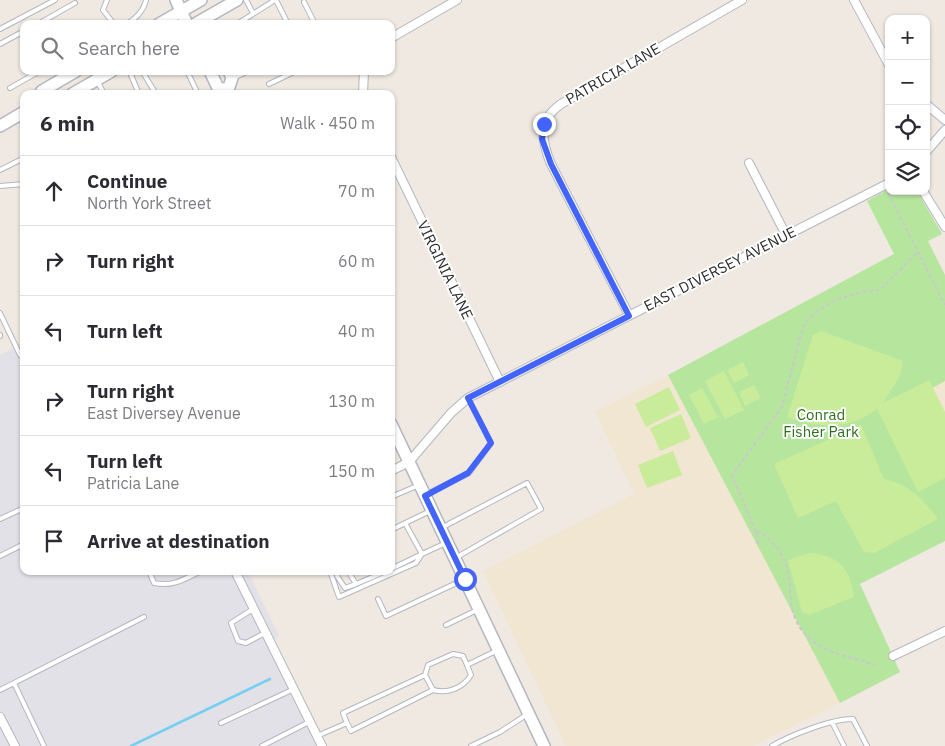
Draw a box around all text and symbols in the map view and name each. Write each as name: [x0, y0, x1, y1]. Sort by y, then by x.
map controls: [885, 15, 930, 195]
button: +: [885, 15, 930, 60]
search box: [20, 20, 395, 75]
icon: search: [38, 34, 66, 62]
text: Search here: [78, 36, 180, 60]
street label: PATRICIA LANE: [562, 39, 664, 108]
button: −: [885, 60, 930, 105]
button: locate: [885, 105, 930, 150]
text: 6 min: [40, 109, 95, 137]
text: Walk · 450 m: [280, 113, 375, 133]
route end: [533, 113, 556, 136]
button: layers: [885, 150, 930, 195]
text: Continue: [87, 169, 167, 193]
icon: ahead: [40, 177, 68, 205]
text: 70 m: [338, 181, 375, 201]
text: North York Street: [87, 193, 211, 213]
street label: VIRGINIA LANE: [413, 217, 478, 322]
street label: EAST DIVERSEY AVENUE: [640, 222, 799, 315]
icon: right: [40, 247, 68, 275]
text: Turn right: [87, 249, 174, 273]
text: 60 m: [338, 251, 375, 271]
icon: left: [40, 317, 68, 345]
text: Turn left: [87, 319, 163, 343]
text: 40 m: [338, 321, 375, 341]
text: Turn right: [87, 379, 174, 403]
icon: right: [40, 387, 68, 415]
text: 130 m: [328, 391, 375, 411]
text: East Diversey Avenue: [87, 403, 241, 423]
park label: Conrad Fisher Park: [783, 405, 859, 441]
text: Turn left: [87, 449, 163, 473]
icon: left: [40, 457, 68, 485]
text: 150 m: [328, 461, 375, 481]
text: Patricia Lane: [87, 473, 179, 493]
icon: arrive: [40, 527, 68, 555]
text: Arrive at destination: [87, 529, 270, 553]
route start: [454, 568, 477, 591]

